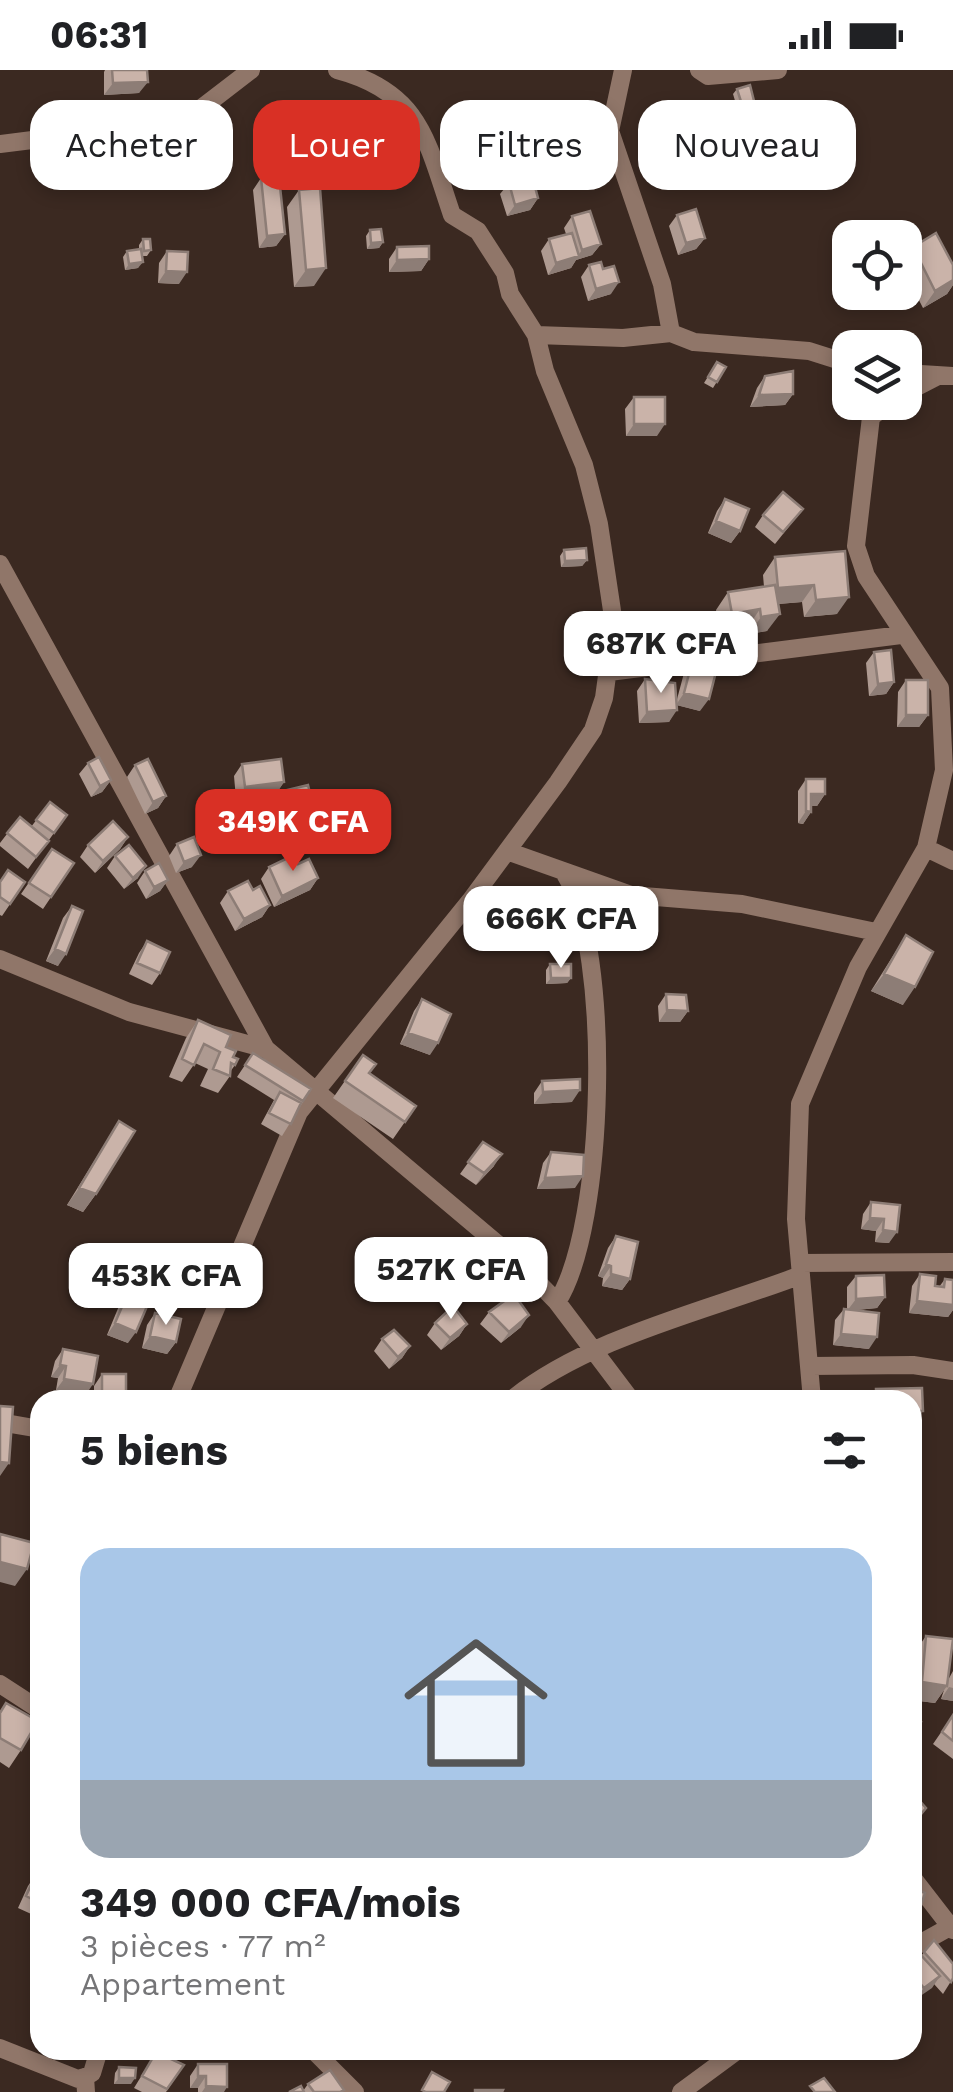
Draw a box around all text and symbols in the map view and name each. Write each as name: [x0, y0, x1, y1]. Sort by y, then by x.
text: 06:31: [50, 13, 148, 57]
chip: Acheter: [30, 100, 233, 190]
chip: Louer: [253, 100, 420, 190]
chip: Filtres: [440, 100, 618, 190]
chip: Nouveau: [638, 100, 856, 190]
map controls: [832, 220, 922, 420]
button: locate: [832, 220, 922, 310]
button: layers: [832, 330, 922, 420]
pin: 687K CFA: [558, 611, 764, 696]
text: 687K CFA: [586, 624, 736, 662]
pin: 349K CFA: [190, 789, 396, 874]
text: 349K CFA: [217, 802, 369, 840]
pin: 666K CFA: [458, 886, 664, 971]
text: 666K CFA: [485, 899, 637, 937]
pin: 527K CFA: [348, 1237, 554, 1322]
pin: 453K CFA: [63, 1243, 269, 1328]
text: 527K CFA: [377, 1250, 525, 1288]
text: 453K CFA: [91, 1256, 241, 1294]
icon: filters: [817, 1423, 872, 1478]
text: 5 biens: [80, 1426, 228, 1475]
icon: home: [386, 1613, 566, 1793]
text: 349 000 CFA/mois: [80, 1878, 461, 1927]
text: 3 pièces · 77 m²: [80, 1927, 326, 1965]
text: Appartement: [80, 1965, 285, 2003]

